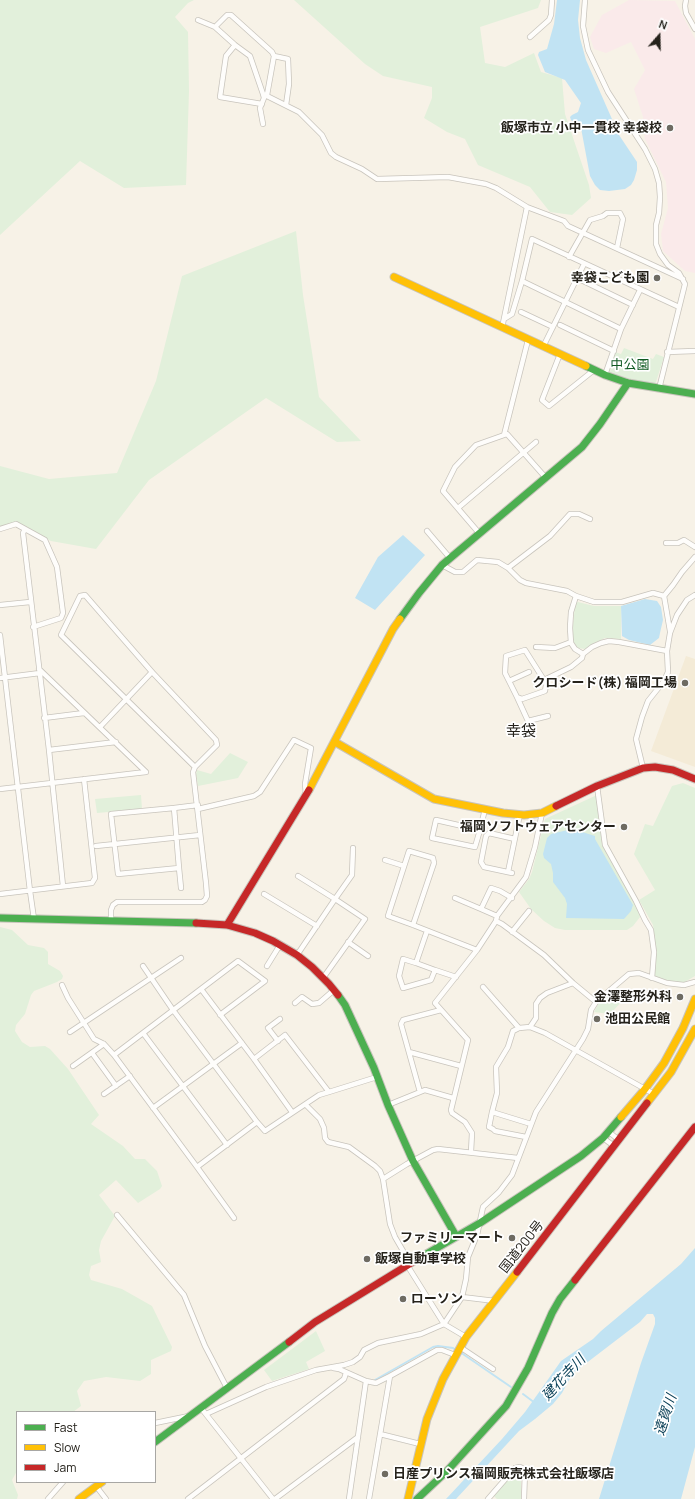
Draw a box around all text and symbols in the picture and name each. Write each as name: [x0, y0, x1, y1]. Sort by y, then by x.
north arrow: [639, 16, 679, 56]
text: N: [657, 16, 670, 33]
place label: 飯塚市立 小中一貫校 幸袋校: [501, 120, 662, 136]
marker: 飯塚市立 小中一貫校 幸袋校: [665, 123, 675, 133]
place label: 幸袋こども園: [571, 270, 649, 286]
marker: 幸袋こども園: [652, 273, 662, 283]
park label: 中公園: [611, 357, 649, 373]
place label: クロシード(株) 福岡工場: [533, 675, 677, 691]
marker: クロシード(株) 福岡工場: [680, 678, 690, 688]
district label: 幸袋: [506, 723, 536, 741]
place label: 福岡ソフトウェアセンター: [460, 819, 616, 835]
marker: 福岡ソフトウェアセンター: [619, 822, 629, 832]
place label: 金澤整形外科: [594, 989, 672, 1005]
marker: 金澤整形外科: [675, 992, 685, 1002]
place label: 池田公民館: [605, 1011, 670, 1027]
marker: 池田公民館: [592, 1014, 602, 1024]
street label: 国道200号: [497, 1218, 547, 1276]
place label: ファミリーマート: [400, 1230, 504, 1246]
marker: ファミリーマート: [507, 1233, 517, 1243]
place label: 飯塚自動車学校: [375, 1251, 466, 1267]
marker: 飯塚自動車学校: [362, 1254, 372, 1264]
place label: ローソン: [411, 1291, 463, 1307]
marker: ローソン: [398, 1294, 408, 1304]
water label: 建花寺川: [539, 1352, 589, 1404]
water label: 遠賀川: [652, 1392, 680, 1438]
legend: [16, 1411, 156, 1483]
text: Fast: [54, 1419, 78, 1436]
text: Slow: [54, 1439, 80, 1456]
text: Jam: [54, 1459, 76, 1476]
place label: 日産プリンス福岡販売株式会社飯塚店: [393, 1466, 614, 1482]
marker: 日産プリンス福岡販売株式会社飯塚店: [380, 1469, 390, 1479]

